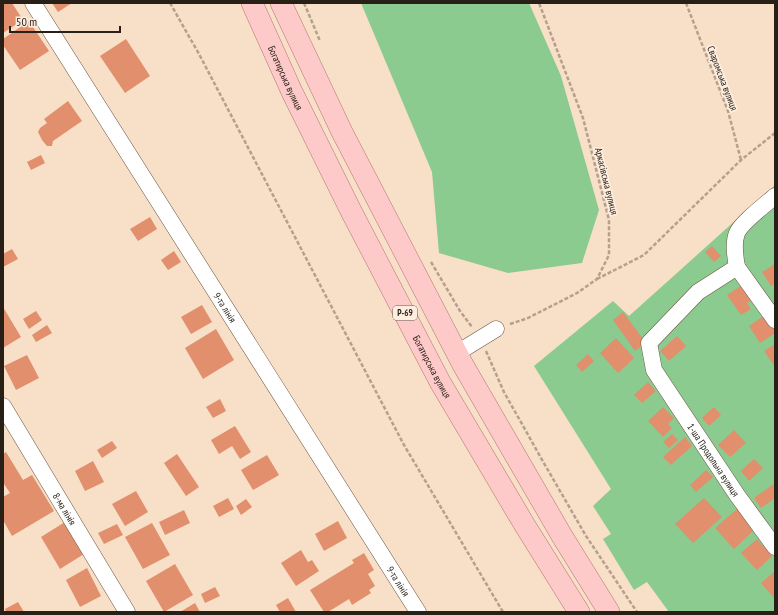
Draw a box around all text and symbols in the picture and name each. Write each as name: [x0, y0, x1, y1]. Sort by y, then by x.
scale bar: [10, 8, 120, 34]
text: 50 m: [16, 14, 37, 29]
street label: Богатирська вулиця: [265, 44, 306, 112]
street label: Сваромська вулиця: [704, 44, 741, 112]
street label: Аркасівська вулиця: [592, 146, 621, 216]
street label: 9-та лінія: [211, 290, 239, 325]
road number: Р-69: [393, 306, 417, 320]
street label: Богатирська вулиця: [410, 333, 454, 401]
street label: 1-ша Продольна вулиця: [684, 421, 742, 499]
street label: 8-ма лінія: [50, 491, 79, 528]
street label: 9-та лінія: [384, 564, 413, 599]

